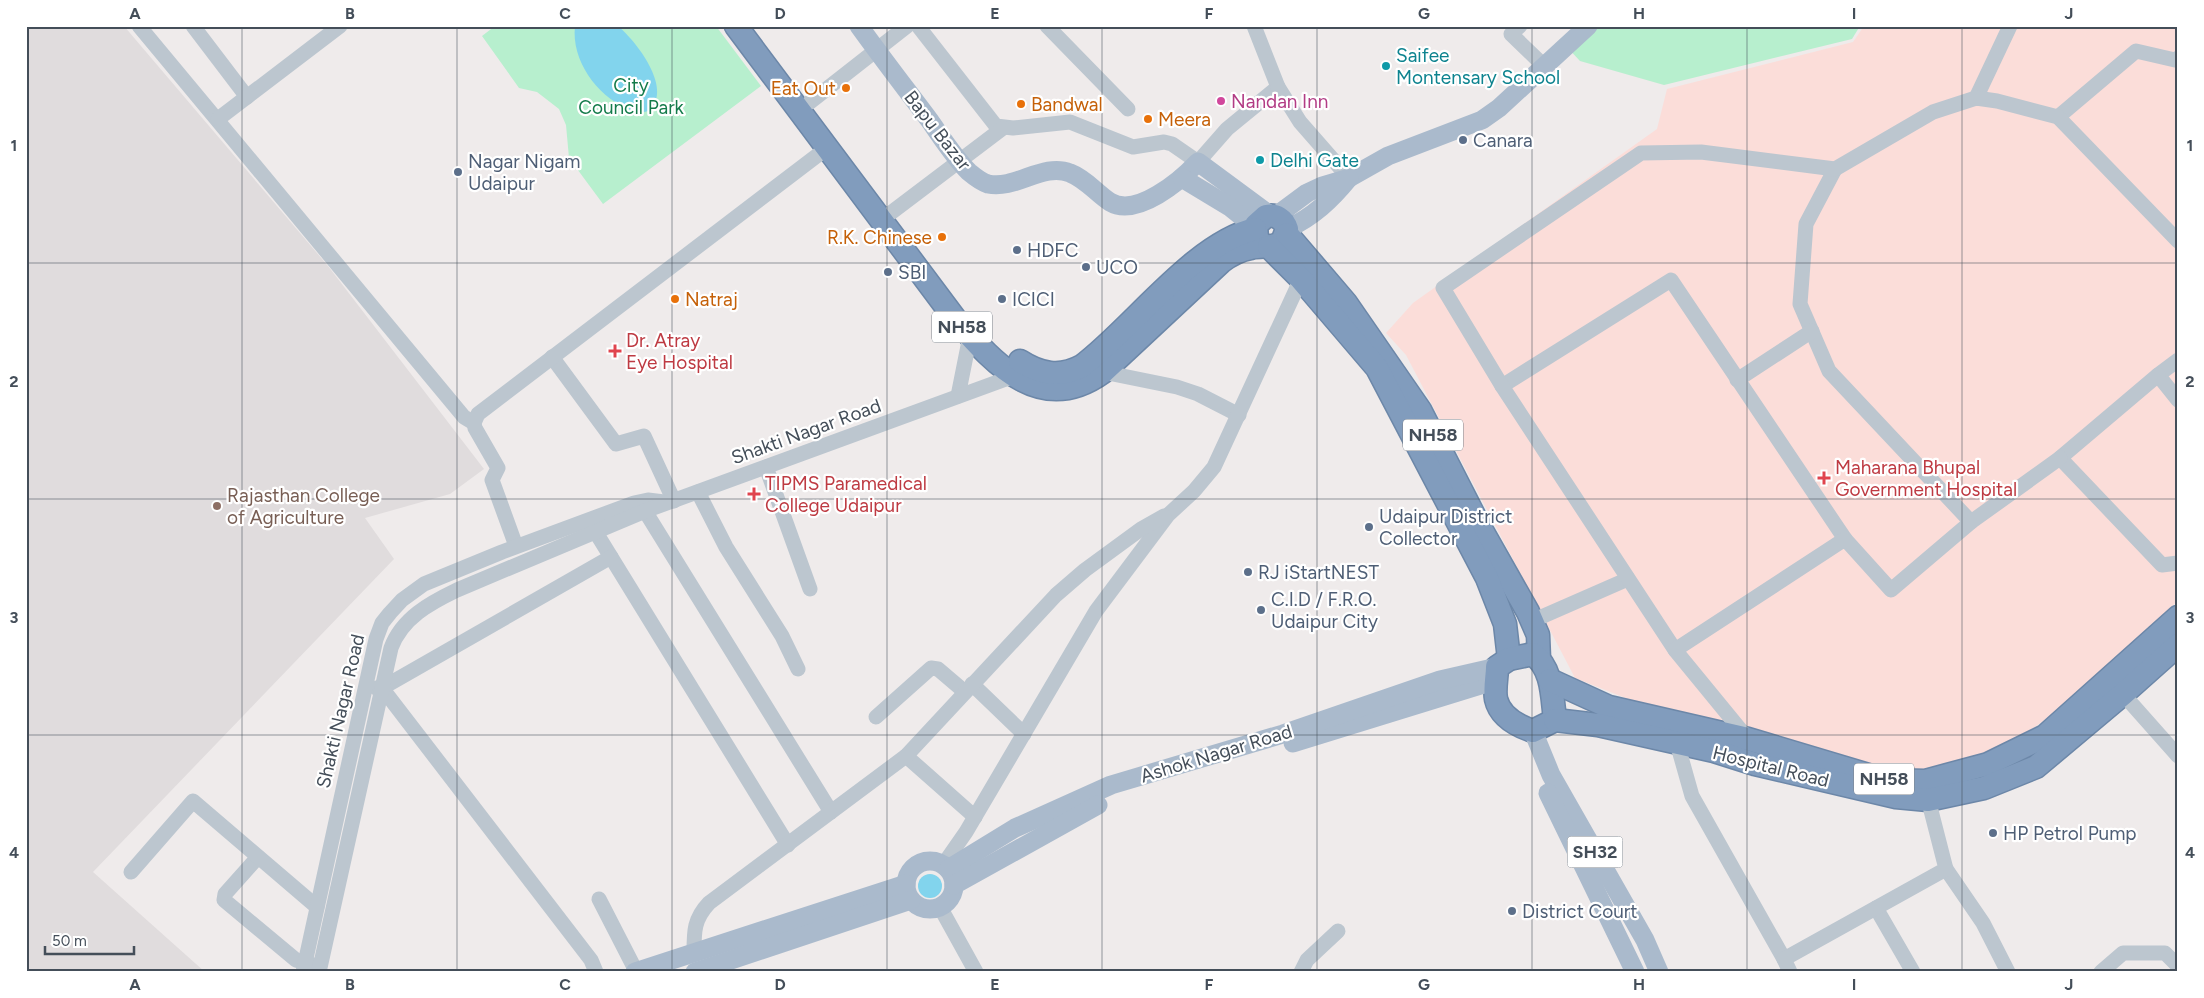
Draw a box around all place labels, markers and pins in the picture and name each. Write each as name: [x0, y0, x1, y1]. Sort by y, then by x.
place label: Saifee Montensary School: [1396, 44, 1560, 89]
marker: Saifee Montensary School: [1380, 60, 1392, 72]
place label: Eat Out: [771, 77, 836, 100]
marker: Eat Out: [840, 82, 852, 94]
place label: Nandan Inn: [1231, 90, 1328, 113]
place label: Bandwal: [1031, 93, 1103, 116]
marker: Nandan Inn: [1215, 95, 1227, 107]
marker: Bandwal: [1015, 98, 1027, 110]
place label: Meera: [1158, 108, 1211, 131]
marker: Meera: [1142, 113, 1154, 125]
place label: Canara: [1473, 129, 1533, 152]
marker: Canara: [1457, 134, 1469, 146]
place label: Delhi Gate: [1270, 149, 1359, 172]
place label: Nagar Nigam Udaipur: [468, 150, 580, 195]
marker: Delhi Gate: [1254, 154, 1266, 166]
marker: Nagar Nigam Udaipur: [452, 166, 464, 178]
place label: R.K. Chinese: [827, 226, 932, 249]
marker: R.K. Chinese: [936, 231, 948, 243]
place label: HDFC: [1027, 239, 1079, 262]
marker: HDFC: [1011, 244, 1023, 256]
place label: UCO: [1096, 256, 1138, 279]
place label: SBI: [898, 261, 926, 284]
marker: UCO: [1080, 261, 1092, 273]
marker: SBI: [882, 266, 894, 278]
place label: Natraj: [685, 288, 738, 311]
place label: ICICI: [1012, 288, 1055, 311]
marker: Natraj: [669, 293, 681, 305]
marker: ICICI: [996, 293, 1008, 305]
place label: Dr. Atray Eye Hospital: [626, 329, 733, 374]
marker: Dr. Atray Eye Hospital: [608, 344, 622, 358]
place label: Maharana Bhupal Government Hospital: [1835, 456, 2017, 501]
marker: Maharana Bhupal Government Hospital: [1817, 471, 1831, 485]
place label: TIPMS Paramedical College Udaipur: [765, 472, 927, 517]
place label: Rajasthan College of Agriculture: [227, 484, 380, 529]
marker: TIPMS Paramedical College Udaipur: [747, 487, 761, 501]
marker: Rajasthan College of Agriculture: [211, 500, 223, 512]
place label: Udaipur District Collector: [1379, 505, 1512, 550]
marker: Udaipur District Collector: [1363, 521, 1375, 533]
place label: RJ iStartNEST: [1258, 561, 1379, 584]
marker: RJ iStartNEST: [1242, 566, 1254, 578]
place label: C.I.D / F.R.O. Udaipur City: [1271, 588, 1378, 633]
marker: C.I.D / F.R.O. Udaipur City: [1255, 604, 1267, 616]
place label: HP Petrol Pump: [2003, 822, 2137, 845]
marker: HP Petrol Pump: [1987, 827, 1999, 839]
place label: District Court: [1522, 900, 1637, 923]
marker: District Court: [1506, 905, 1518, 917]

